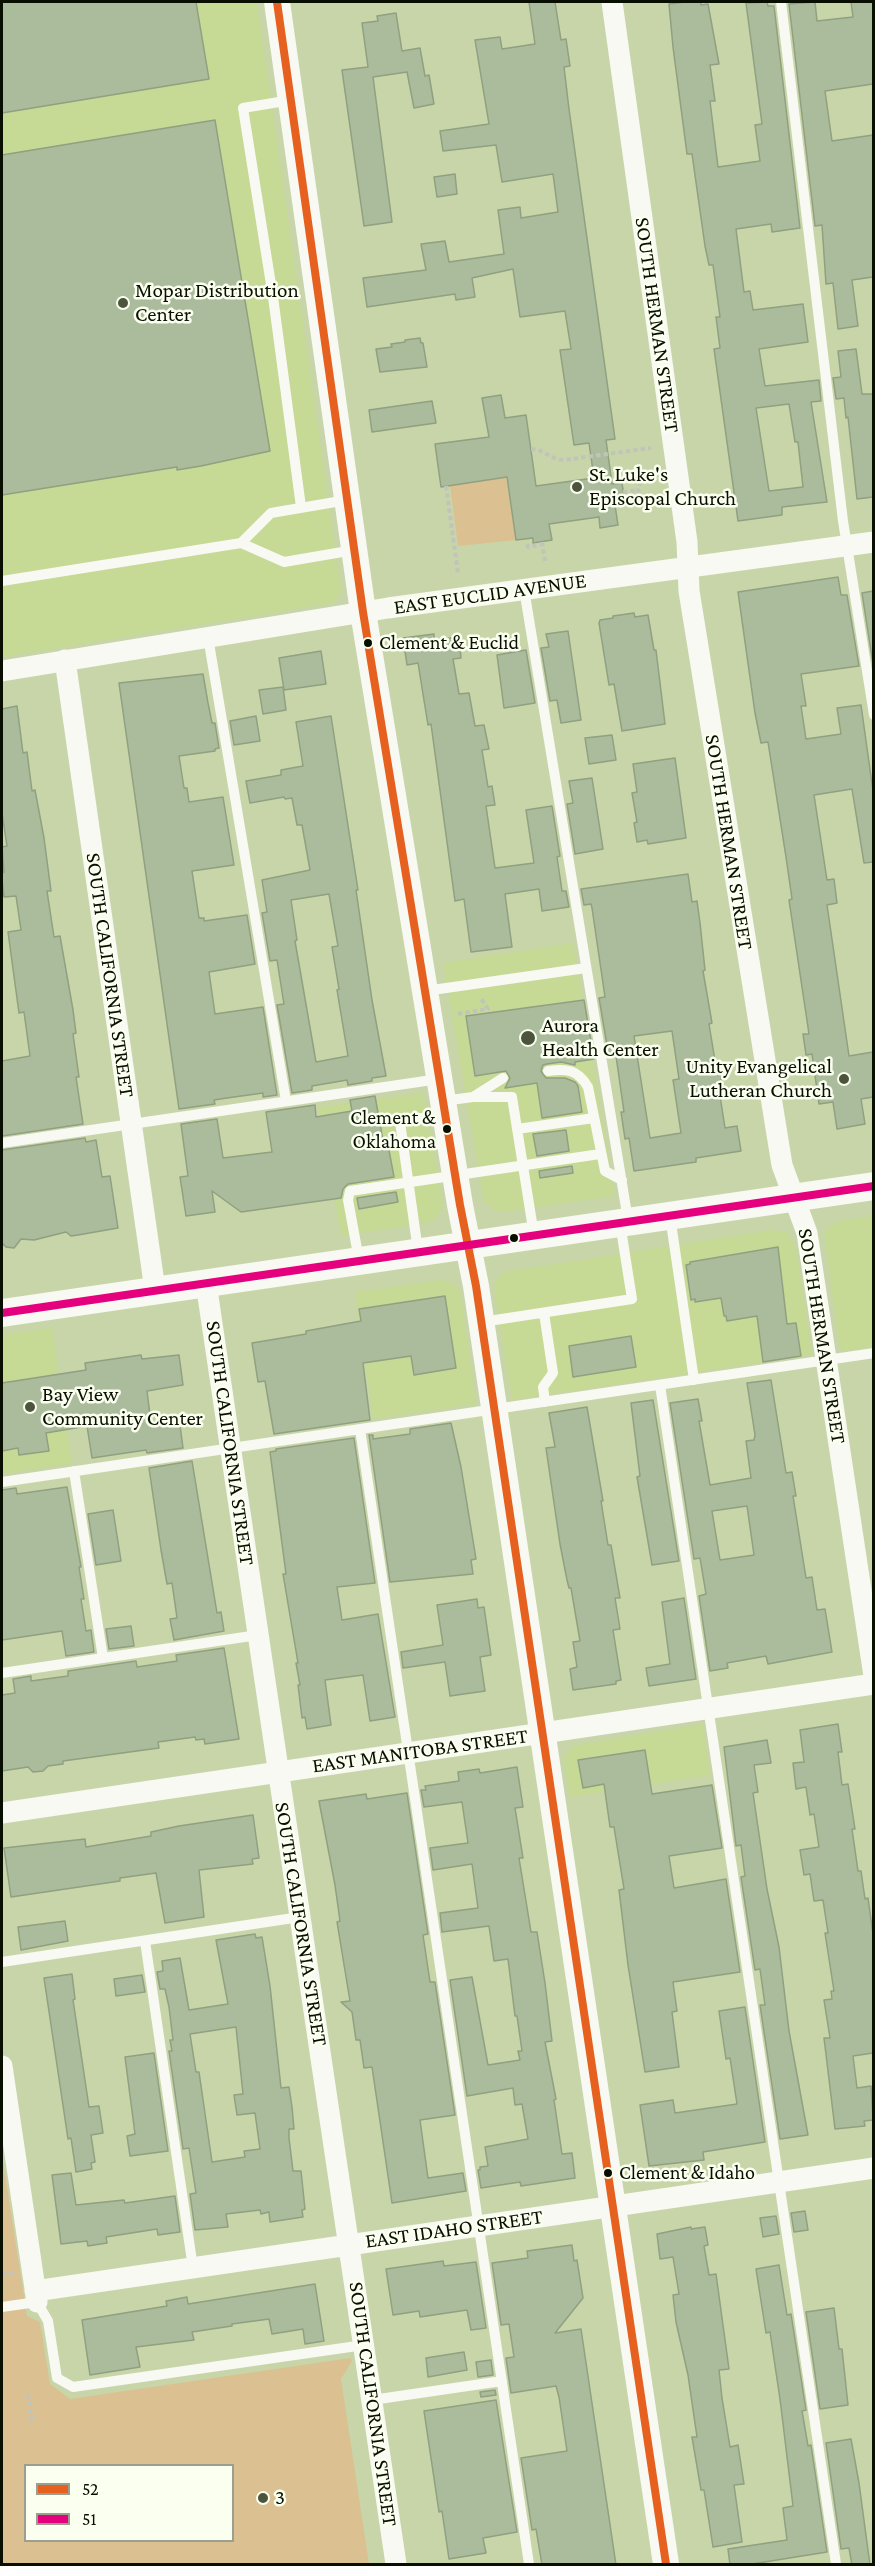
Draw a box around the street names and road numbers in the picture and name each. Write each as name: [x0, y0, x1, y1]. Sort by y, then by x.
street label: SOUTH HERMAN STREET: [629, 216, 685, 434]
street label: EAST EUCLID AVENUE: [392, 568, 588, 620]
street label: SOUTH HERMAN STREET: [700, 733, 758, 951]
street label: SOUTH CALIFORNIA STREET: [80, 851, 140, 1099]
street label: SOUTH HERMAN STREET: [793, 1227, 851, 1445]
street label: SOUTH CALIFORNIA STREET: [200, 1319, 260, 1567]
street label: EAST MANITOBA STREET: [311, 1723, 529, 1779]
street label: SOUTH CALIFORNIA STREET: [269, 1800, 333, 2048]
street label: EAST IDAHO STREET: [363, 2204, 545, 2254]
street label: SOUTH CALIFORNIA STREET: [343, 2280, 403, 2528]

